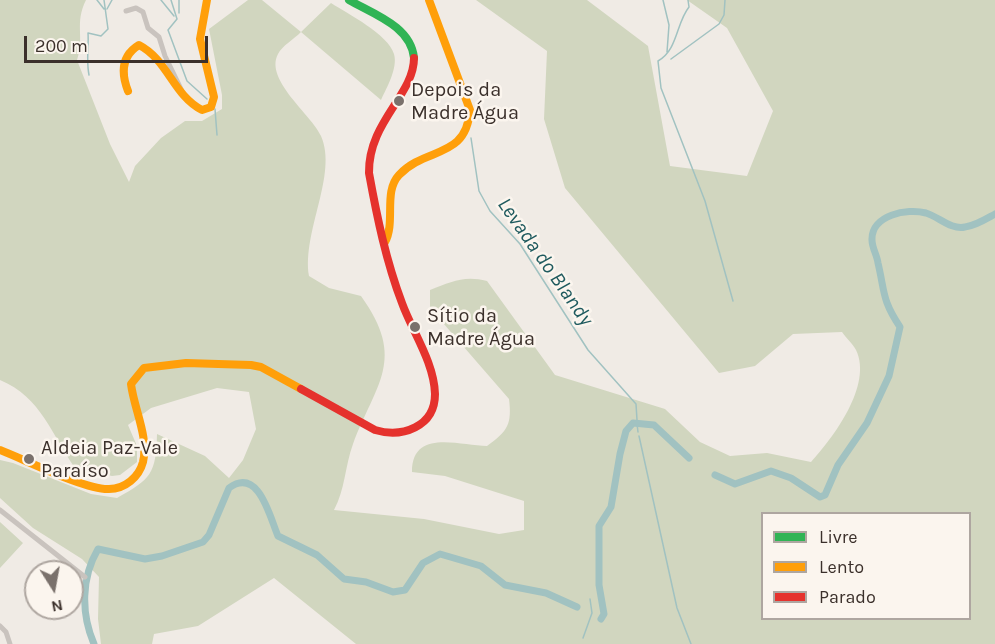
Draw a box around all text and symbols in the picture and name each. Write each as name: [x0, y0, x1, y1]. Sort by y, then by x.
scale bar: [27, 24, 212, 62]
text: 200 m: [35, 35, 88, 57]
place label: Depois da Madre Água: [411, 78, 519, 125]
marker: Depois da Madre Água: [392, 94, 406, 108]
water label: Levada do Blandy: [492, 193, 598, 331]
place label: Sítio da Madre Água: [427, 304, 535, 351]
marker: Sítio da Madre Água: [408, 320, 422, 334]
place label: Aldeia Paz-Vale Paraíso: [41, 436, 178, 483]
marker: Aldeia Paz-Vale Paraíso: [22, 452, 36, 466]
legend: [761, 512, 971, 620]
text: Livre: [819, 526, 858, 548]
text: Lento: [819, 556, 864, 578]
north arrow: [24, 560, 84, 620]
text: Parado: [819, 586, 876, 608]
text: N: [50, 596, 65, 617]

